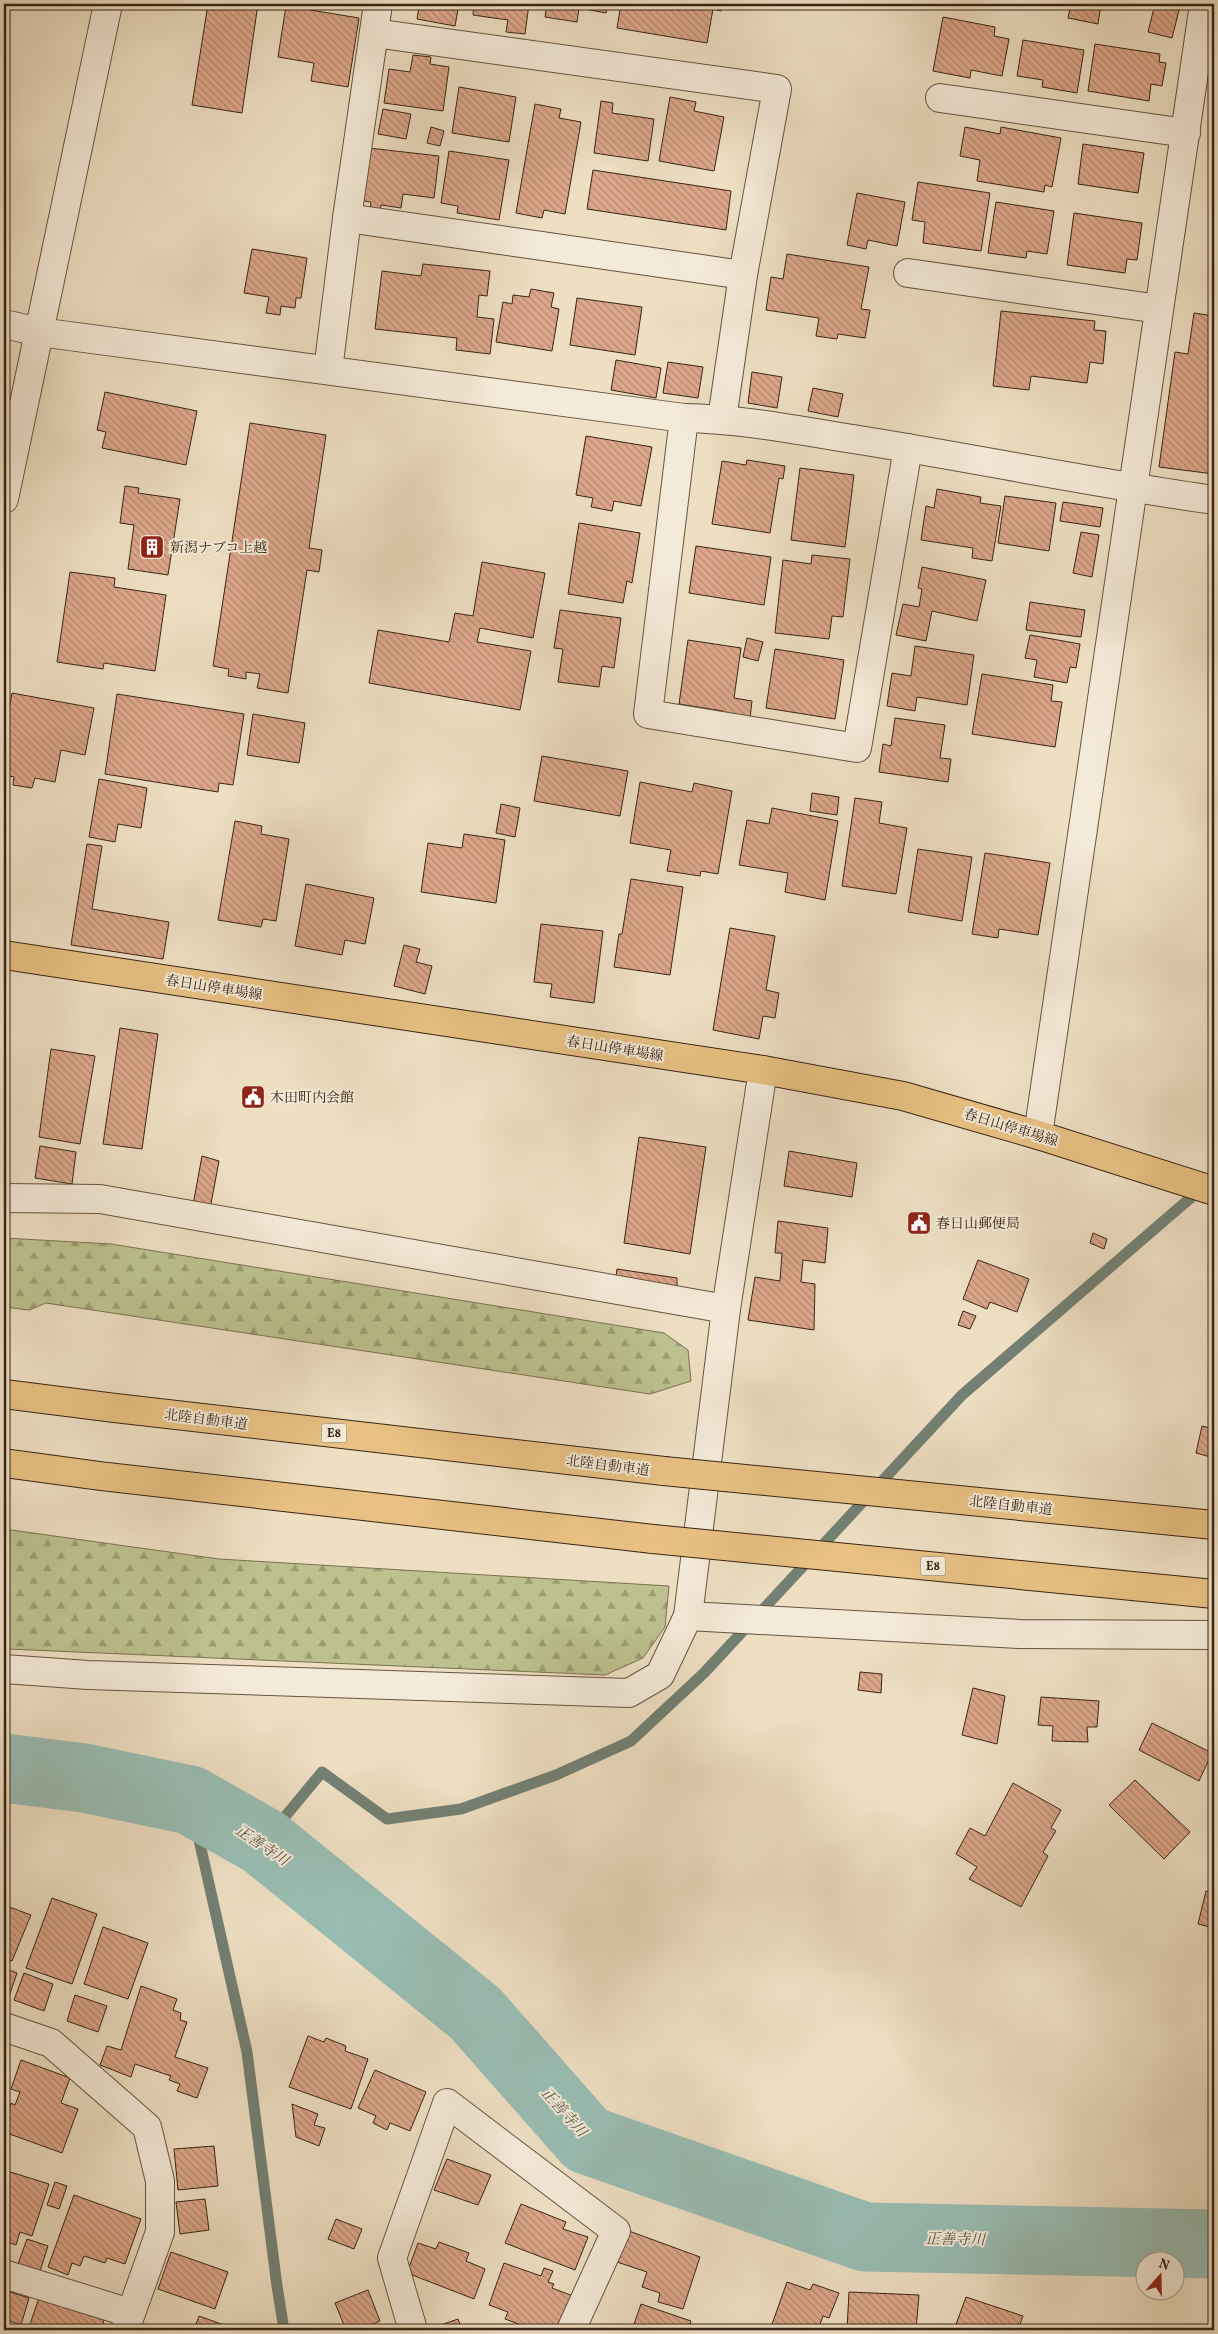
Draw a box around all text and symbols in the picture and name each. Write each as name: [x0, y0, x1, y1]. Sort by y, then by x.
building icon: 新潟ナブコ上越: [139, 534, 165, 560]
place label: 新潟ナブコ上越: [170, 539, 267, 558]
street label: 春日山停車場線: [164, 971, 264, 1006]
street label: 春日山停車場線: [565, 1032, 665, 1067]
public building icon: 木田町内会館: [240, 1084, 266, 1110]
place label: 木田町内会館: [270, 1089, 354, 1108]
street label: 春日山停車場線: [961, 1105, 1060, 1152]
public building icon: 春日山郵便局: [906, 1210, 932, 1236]
place label: 春日山郵便局: [936, 1215, 1020, 1234]
street label: 北陸自動車道: [163, 1406, 249, 1435]
road number: E8: [322, 1424, 346, 1442]
street label: 北陸自動車道: [565, 1452, 651, 1481]
street label: 北陸自動車道: [968, 1493, 1054, 1520]
road number: E8: [920, 1556, 946, 1575]
water label: 正善寺川: [230, 1821, 294, 1873]
water label: 正善寺川: [535, 2084, 592, 2144]
water label: 正善寺川: [925, 2229, 987, 2252]
north arrow: [1136, 2252, 1186, 2302]
text: N: [1156, 2255, 1172, 2276]

